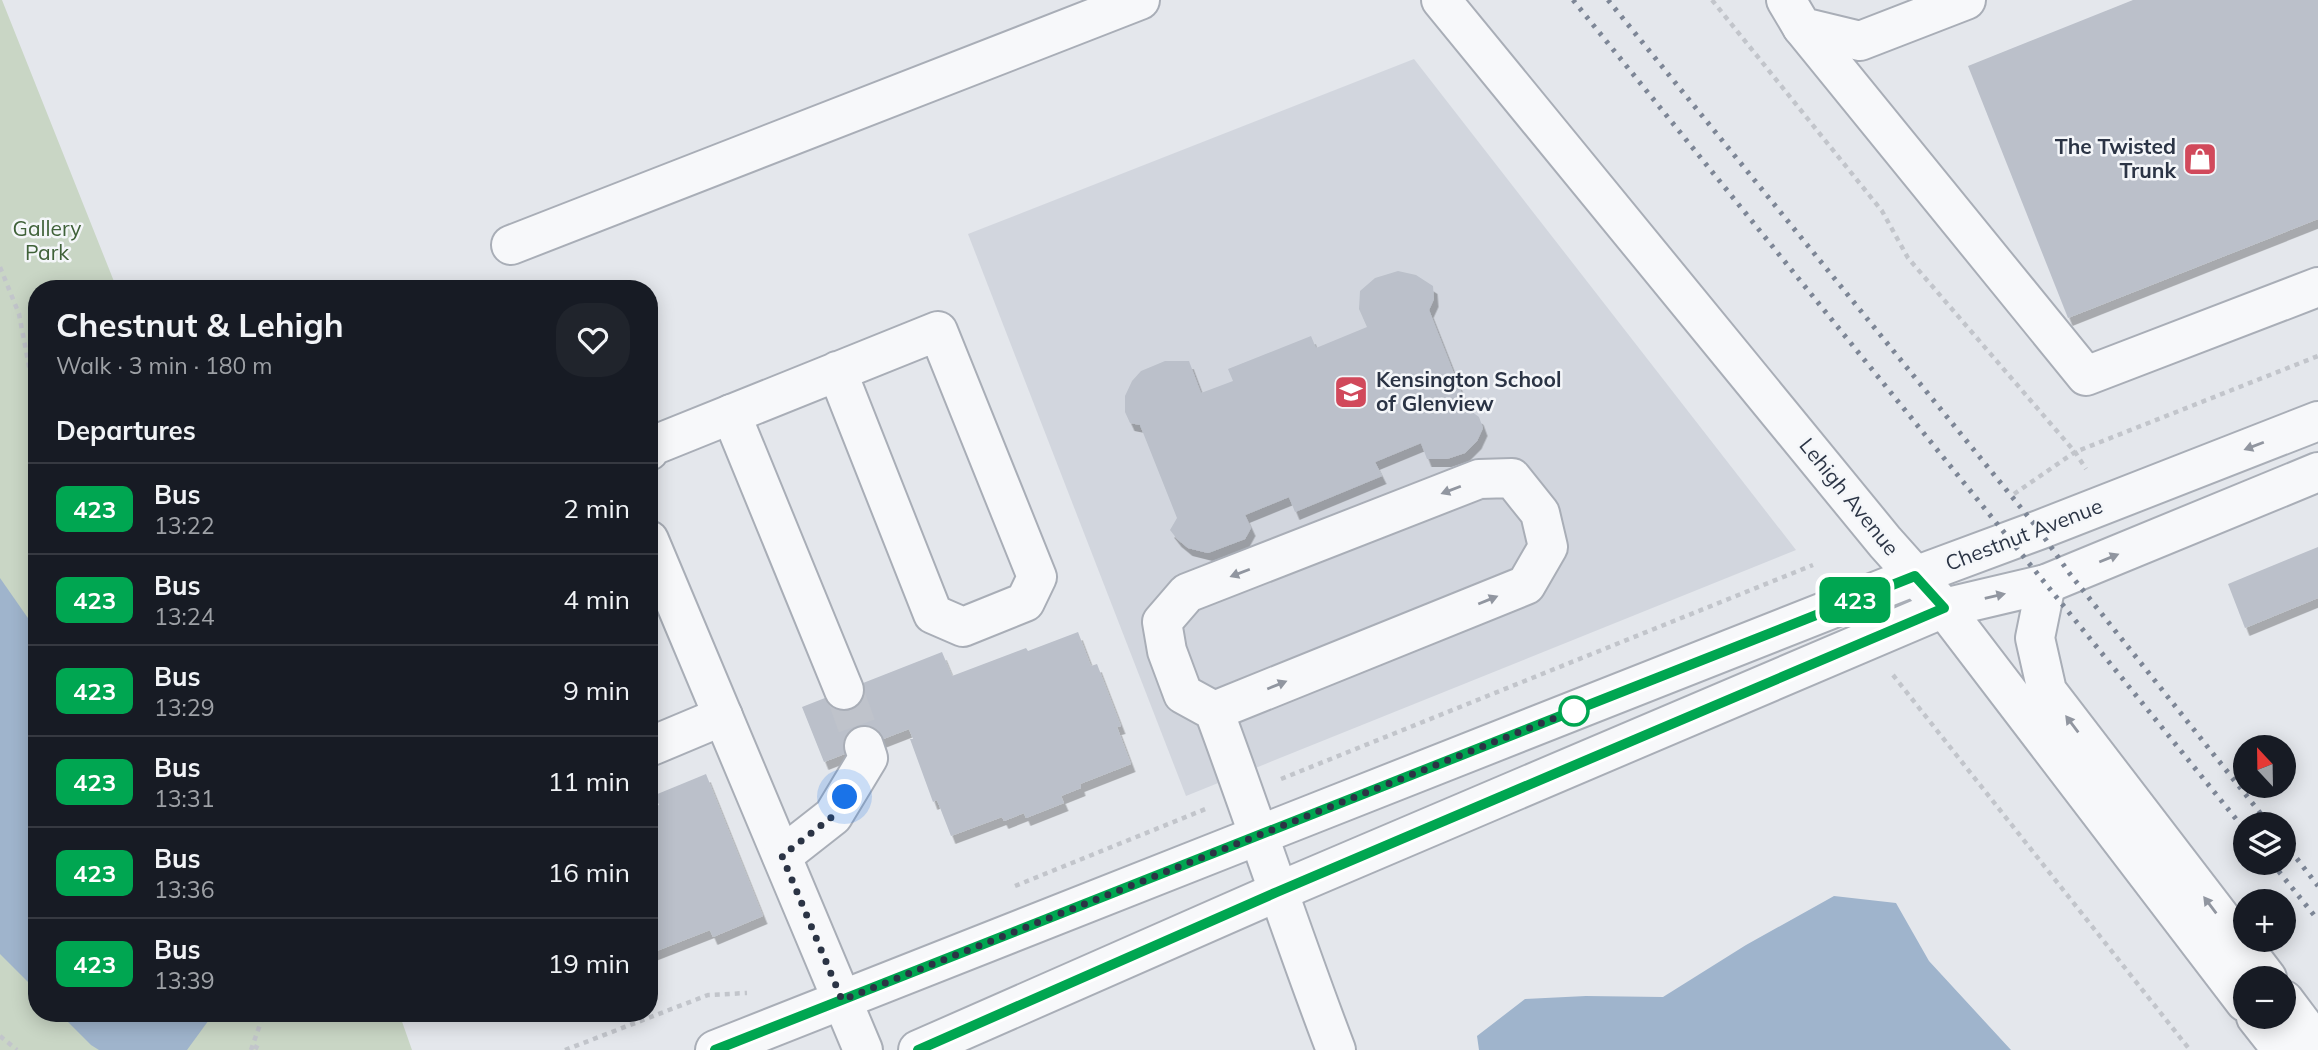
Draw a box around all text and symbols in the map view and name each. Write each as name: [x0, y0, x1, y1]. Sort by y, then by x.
place label: The Twisted Trunk: [2055, 133, 2176, 183]
shop icon: The Twisted Trunk: [2181, 140, 2219, 178]
park label: Gallery Park: [13, 215, 81, 265]
button: heart: [556, 303, 630, 377]
text: Chestnut & Lehigh: [56, 304, 344, 345]
text: Walk · 3 min · 180 m: [56, 351, 273, 380]
place label: Kensington School of Glenview: [1376, 366, 1561, 416]
school or university icon: Kensington School of Glenview: [1332, 373, 1370, 411]
text: Departures: [56, 414, 196, 447]
street label: Lehigh Avenue: [1794, 432, 1905, 560]
one-way arrow: [2244, 440, 2265, 451]
text: Bus: [154, 478, 200, 511]
one-way arrow: [1441, 484, 1462, 495]
text: 2 min: [563, 492, 630, 525]
street label: Chestnut Avenue: [1941, 492, 2106, 576]
text: 423: [73, 494, 116, 524]
text: 13:22: [154, 511, 214, 540]
one-way arrow: [2098, 553, 2119, 564]
one-way arrow: [1229, 567, 1250, 578]
text: Bus: [154, 569, 200, 602]
line badge: 423: [1815, 577, 1895, 623]
text: 4 min: [563, 583, 630, 616]
text: 423: [73, 585, 116, 615]
text: 423: [1833, 585, 1877, 615]
one-way arrow: [1984, 590, 2006, 601]
one-way arrow: [1478, 594, 1498, 606]
text: 13:24: [154, 602, 214, 631]
text: Bus: [154, 660, 200, 693]
text: 9 min: [563, 674, 630, 707]
text: 423: [73, 676, 116, 706]
one-way arrow: [1267, 680, 1288, 691]
text: 13:29: [154, 693, 214, 722]
unlabelled marker: [1559, 696, 1589, 726]
one-way arrow: [2065, 715, 2079, 733]
north arrow: [2233, 735, 2296, 798]
map controls: [2233, 735, 2296, 1029]
text: Bus: [154, 751, 200, 784]
text: 11 min: [548, 765, 630, 798]
text: 423: [73, 767, 116, 797]
your location: [827, 779, 862, 814]
text: 13:31: [154, 784, 214, 813]
button: layers: [2233, 812, 2296, 875]
text: Bus: [154, 842, 200, 875]
text: 16 min: [548, 856, 630, 889]
text: 423: [73, 858, 116, 888]
text: 13:36: [154, 875, 214, 904]
button: +: [2233, 889, 2296, 952]
one-way arrow: [2203, 896, 2218, 914]
text: Bus: [154, 933, 200, 966]
text: 19 min: [548, 947, 630, 980]
text: 423: [73, 949, 116, 979]
text: 13:39: [154, 966, 214, 995]
button: −: [2233, 966, 2296, 1029]

